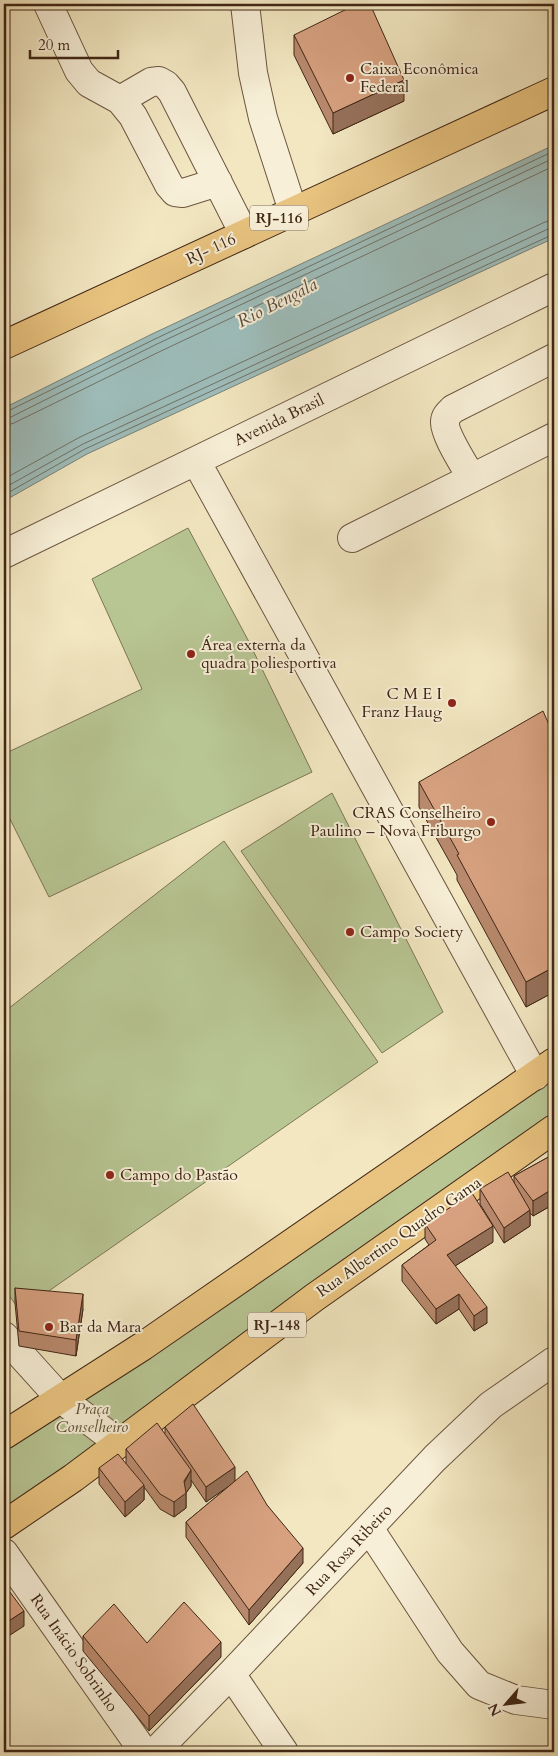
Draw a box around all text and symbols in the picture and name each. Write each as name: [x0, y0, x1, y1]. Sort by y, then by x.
scale bar: [30, 28, 118, 60]
text: 20 m: [38, 35, 70, 55]
place label: Caixa Econômica Federal: [360, 58, 479, 98]
marker: Caixa Econômica Federal: [344, 72, 356, 84]
road number: RJ-116: [250, 206, 308, 230]
street label: RJ- 116: [183, 228, 239, 270]
water label: Rio Bengala: [232, 272, 322, 334]
street label: Avenida Brasil: [230, 389, 328, 451]
place label: Área externa da quadra poliesportiva: [201, 634, 337, 674]
marker: Área externa da quadra poliesportiva: [185, 648, 197, 660]
place label: C M E I Franz Haug: [362, 683, 442, 723]
marker: C M E I Franz Haug: [446, 697, 458, 709]
place label: CRAS Conselheiro Paulino – Nova Friburgo: [310, 802, 481, 842]
marker: CRAS Conselheiro Paulino – Nova Friburgo: [485, 816, 497, 828]
place label: Campo Society: [360, 921, 464, 943]
marker: Campo Society: [344, 926, 356, 938]
place label: Campo do Pastão: [120, 1164, 238, 1186]
marker: Campo do Pastão: [104, 1169, 116, 1181]
street label: Rua Albertino Quadro Gama: [312, 1172, 486, 1302]
road number: RJ-148: [248, 1312, 306, 1338]
place label: Bar da Mara: [59, 1316, 141, 1338]
marker: Bar da Mara: [43, 1321, 55, 1333]
park label: Praça Conselheiro: [56, 1398, 129, 1438]
street label: Rua Rosa Ribeiro: [301, 1499, 397, 1601]
street label: Rua Inácio Sobrinho: [25, 1590, 123, 1717]
north arrow: [480, 1678, 530, 1728]
text: N: [484, 1700, 506, 1720]

